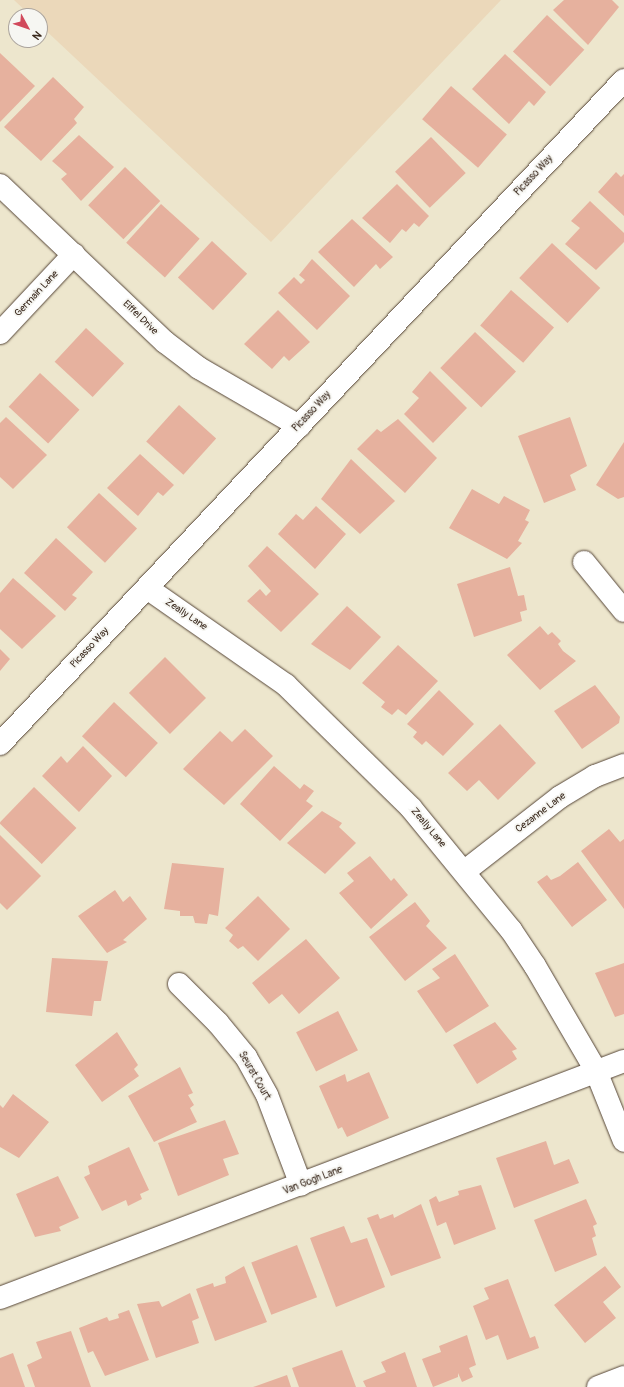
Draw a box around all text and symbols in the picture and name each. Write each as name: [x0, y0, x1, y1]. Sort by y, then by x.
north arrow: [8, 8, 48, 48]
text: N: [29, 28, 44, 42]
street label: Picasso Way: [512, 153, 556, 199]
street label: Germain Lane: [13, 268, 61, 320]
street label: Eiffel Drive: [120, 298, 160, 338]
street label: Picasso Way: [290, 389, 334, 435]
street label: Zeally Lane: [163, 597, 209, 633]
street label: Picasso Way: [68, 625, 112, 671]
street label: Cezanne Lane: [514, 790, 568, 836]
street label: Zeally Lane: [408, 806, 448, 850]
street label: Seurat Court: [235, 1050, 273, 1102]
street label: Van Gogh Lane: [282, 1164, 344, 1198]

